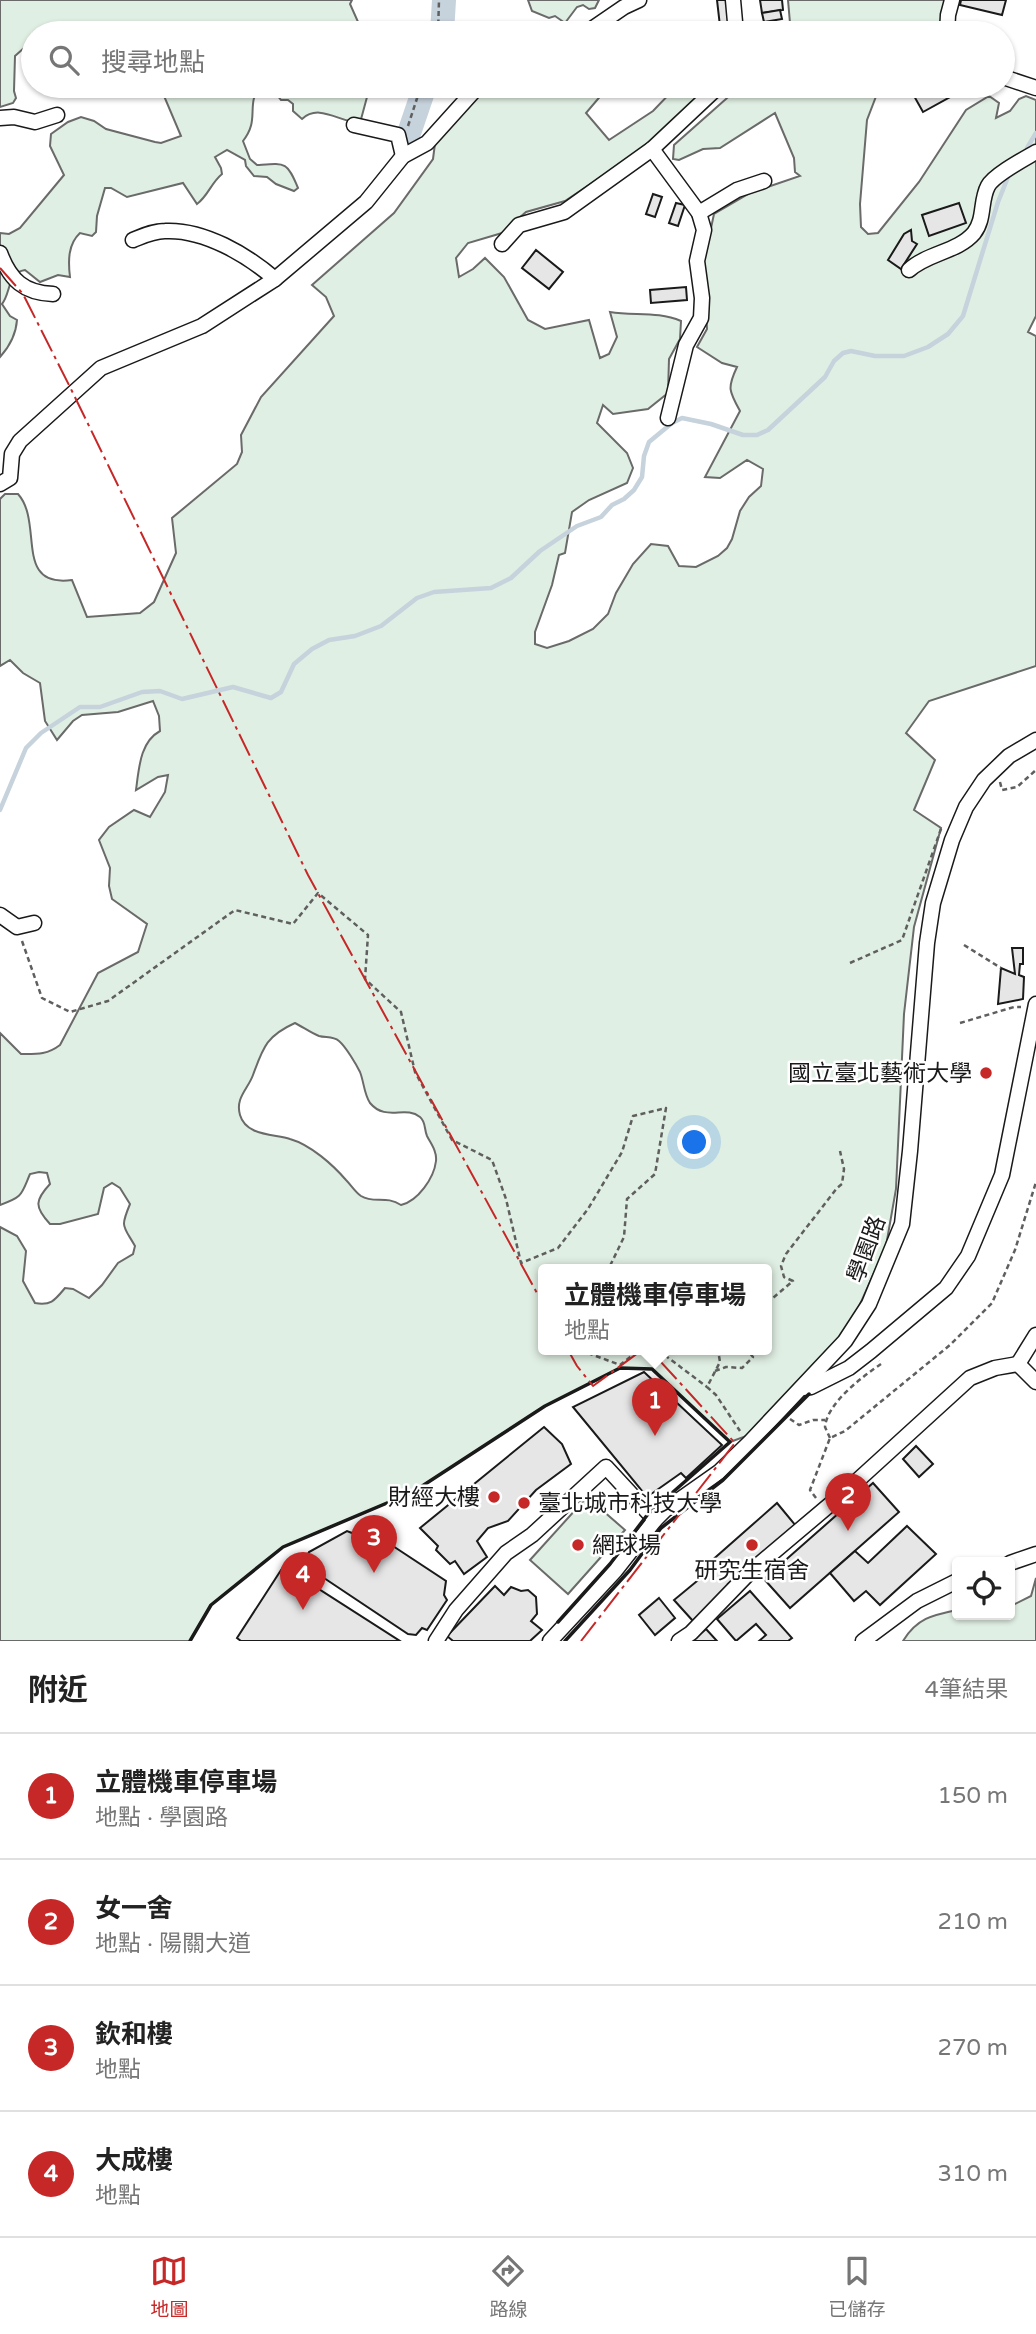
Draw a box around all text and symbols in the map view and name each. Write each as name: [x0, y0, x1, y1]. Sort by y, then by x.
search box: [21, 21, 1015, 98]
icon: search: [45, 41, 83, 79]
text: 搜尋地點: [101, 47, 205, 78]
place label: 國立臺北藝術大學: [788, 1060, 972, 1088]
marker: 國立臺北藝術大學: [978, 1065, 994, 1081]
your location: [677, 1125, 711, 1159]
street label: 學園路: [842, 1212, 892, 1287]
popup: [538, 1264, 772, 1355]
text: 立體機車停車場: [564, 1280, 746, 1311]
text: 地點: [564, 1317, 610, 1345]
pin: 1: [632, 1378, 678, 1436]
pin: 2: [825, 1473, 871, 1531]
place label: 財經大樓: [388, 1484, 480, 1512]
marker: 財經大樓: [486, 1489, 502, 1505]
place label: 臺北城市科技大學: [538, 1490, 722, 1518]
marker: 臺北城市科技大學: [516, 1495, 532, 1511]
pin: 3: [351, 1515, 397, 1573]
place label: 網球場: [592, 1532, 661, 1560]
marker: 網球場: [570, 1537, 586, 1553]
marker: 研究生宿舍: [744, 1537, 760, 1553]
pin: 4: [280, 1552, 326, 1610]
place label: 研究生宿舍: [695, 1557, 810, 1585]
map controls: [952, 1557, 1015, 1620]
button: locate: [952, 1557, 1015, 1620]
text: 附近: [28, 1672, 88, 1709]
text: 4筆結果: [925, 1676, 1008, 1704]
text: 立體機車停車場: [95, 1767, 277, 1798]
text: 1: [44, 1782, 58, 1810]
text: 150 m: [938, 1782, 1008, 1810]
text: 地點 · 學園路: [95, 1804, 228, 1832]
text: 女一舍: [95, 1893, 173, 1924]
text: 2: [44, 1908, 58, 1936]
text: 210 m: [938, 1908, 1008, 1936]
text: 地點 · 陽關大道: [95, 1930, 251, 1958]
text: 欽和樓: [95, 2019, 173, 2050]
text: 3: [44, 2034, 58, 2062]
text: 270 m: [938, 2034, 1008, 2062]
text: 地點: [95, 2056, 141, 2084]
text: 大成樓: [95, 2145, 173, 2176]
text: 4: [44, 2160, 58, 2188]
text: 310 m: [938, 2160, 1008, 2188]
text: 地點: [95, 2182, 141, 2210]
tab: 地圖: [150, 2252, 189, 2321]
tab: 路線: [489, 2252, 528, 2321]
tab: 已儲存: [828, 2252, 886, 2321]

